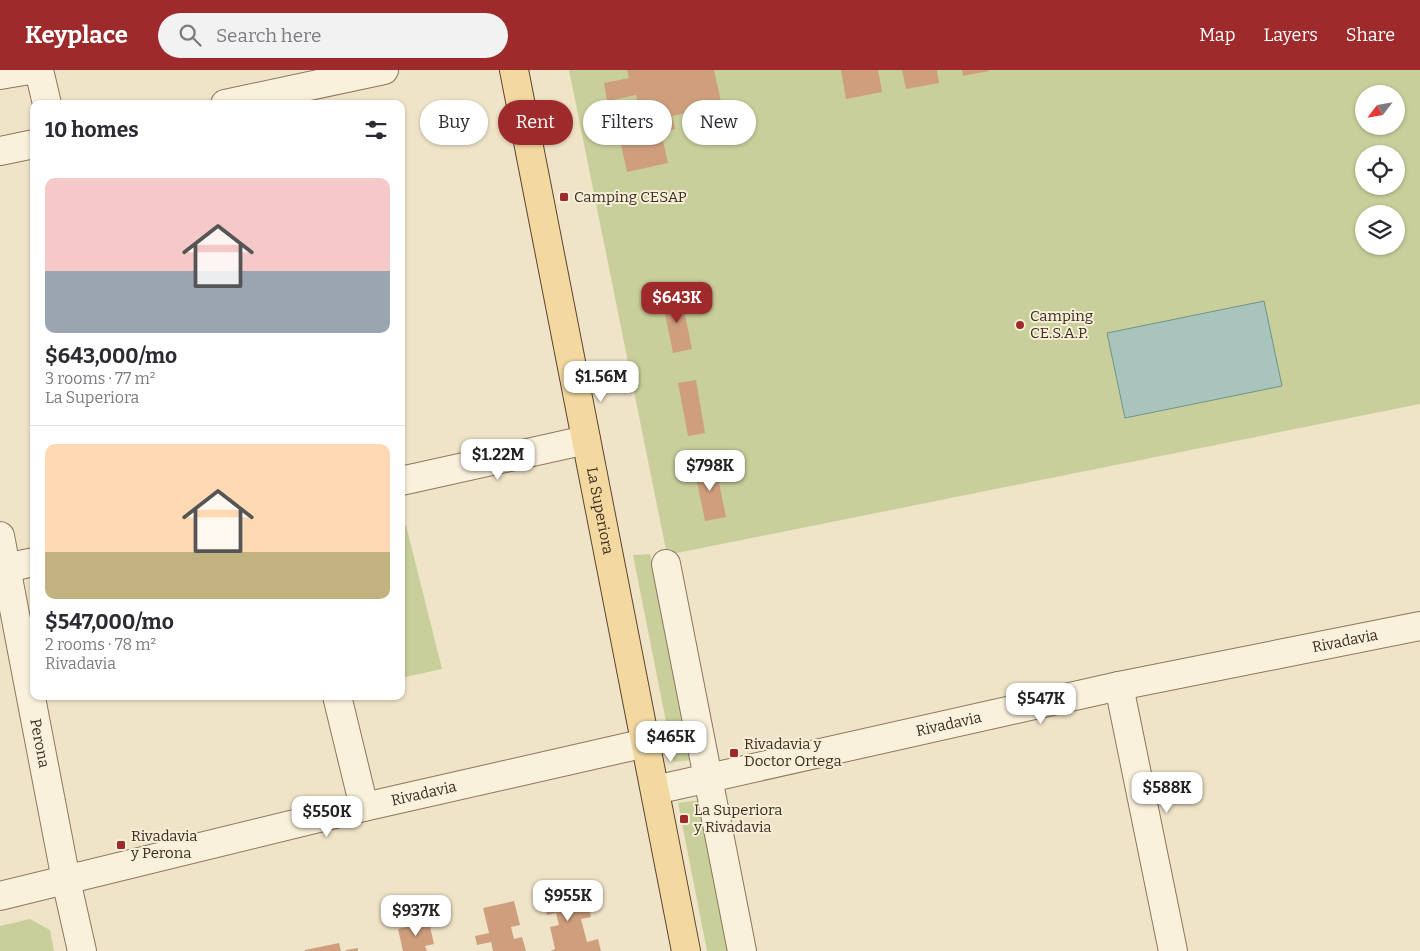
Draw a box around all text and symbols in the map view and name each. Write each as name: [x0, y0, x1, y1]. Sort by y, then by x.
search box: [158, 13, 508, 58]
text: Keyplace: [25, 21, 128, 49]
icon: search: [176, 21, 204, 49]
text: Search here: [216, 24, 321, 47]
text: Map: [1199, 24, 1235, 46]
text: Layers: [1263, 24, 1318, 46]
text: Share: [1346, 24, 1395, 46]
north arrow: [1355, 85, 1405, 135]
map controls: [1355, 85, 1405, 255]
chip: Buy: [420, 100, 488, 145]
chip: Rent: [498, 100, 573, 145]
chip: Filters: [583, 100, 672, 145]
chip: New: [682, 100, 756, 145]
icon: filters: [362, 116, 390, 144]
text: 10 homes: [45, 117, 139, 143]
button: locate: [1355, 145, 1405, 195]
place label: Camping CESAP: [574, 188, 687, 206]
marker: Camping CESAP: [558, 191, 570, 203]
button: layers: [1355, 205, 1405, 255]
icon: home: [173, 211, 263, 301]
pin: $643K: [642, 282, 712, 324]
text: $643K: [652, 288, 702, 307]
place label: Camping CE.S.A.P.: [1030, 307, 1093, 342]
marker: Camping CE.S.A.P.: [1014, 319, 1026, 331]
text: $643,000/mo: [45, 343, 177, 369]
pin: $1.56M: [560, 360, 642, 403]
text: $1.56M: [575, 367, 627, 386]
text: 3 rooms · 77 m²: [45, 369, 155, 388]
text: La Superiora: [45, 388, 139, 407]
pin: $1.22M: [457, 438, 539, 481]
text: $1.22M: [472, 445, 524, 464]
pin: $798K: [675, 450, 745, 492]
text: $798K: [686, 456, 734, 475]
street label: La Superiora: [583, 466, 617, 556]
icon: home: [173, 476, 263, 566]
text: $547,000/mo: [45, 609, 174, 635]
street label: Rivadavia: [1311, 626, 1379, 656]
text: 2 rooms · 78 m²: [45, 635, 156, 654]
text: Rivadavia: [45, 654, 116, 673]
pin: $547K: [1006, 682, 1076, 725]
text: $547K: [1017, 689, 1065, 708]
street label: Rivadavia: [914, 708, 983, 740]
street label: Perona: [26, 717, 53, 769]
pin: $465K: [636, 720, 706, 763]
text: $465K: [647, 727, 695, 746]
place label: Rivadavia y Doctor Ortega: [744, 735, 842, 770]
marker: Rivadavia y Doctor Ortega: [728, 747, 740, 759]
pin: $588K: [1132, 772, 1202, 814]
street label: Rivadavia: [389, 777, 458, 810]
text: $588K: [1143, 778, 1191, 797]
pin: $550K: [292, 796, 362, 838]
place label: La Superiora y Rivadavia: [693, 801, 782, 836]
text: $550K: [303, 802, 351, 821]
marker: La Superiora y Rivadavia: [678, 813, 690, 825]
place label: Rivadavia y Perona: [130, 827, 197, 862]
marker: Rivadavia y Perona: [115, 839, 127, 851]
pin: $955K: [533, 880, 603, 922]
text: $955K: [544, 886, 592, 905]
pin: $937K: [381, 894, 451, 937]
text: $937K: [392, 901, 440, 920]

